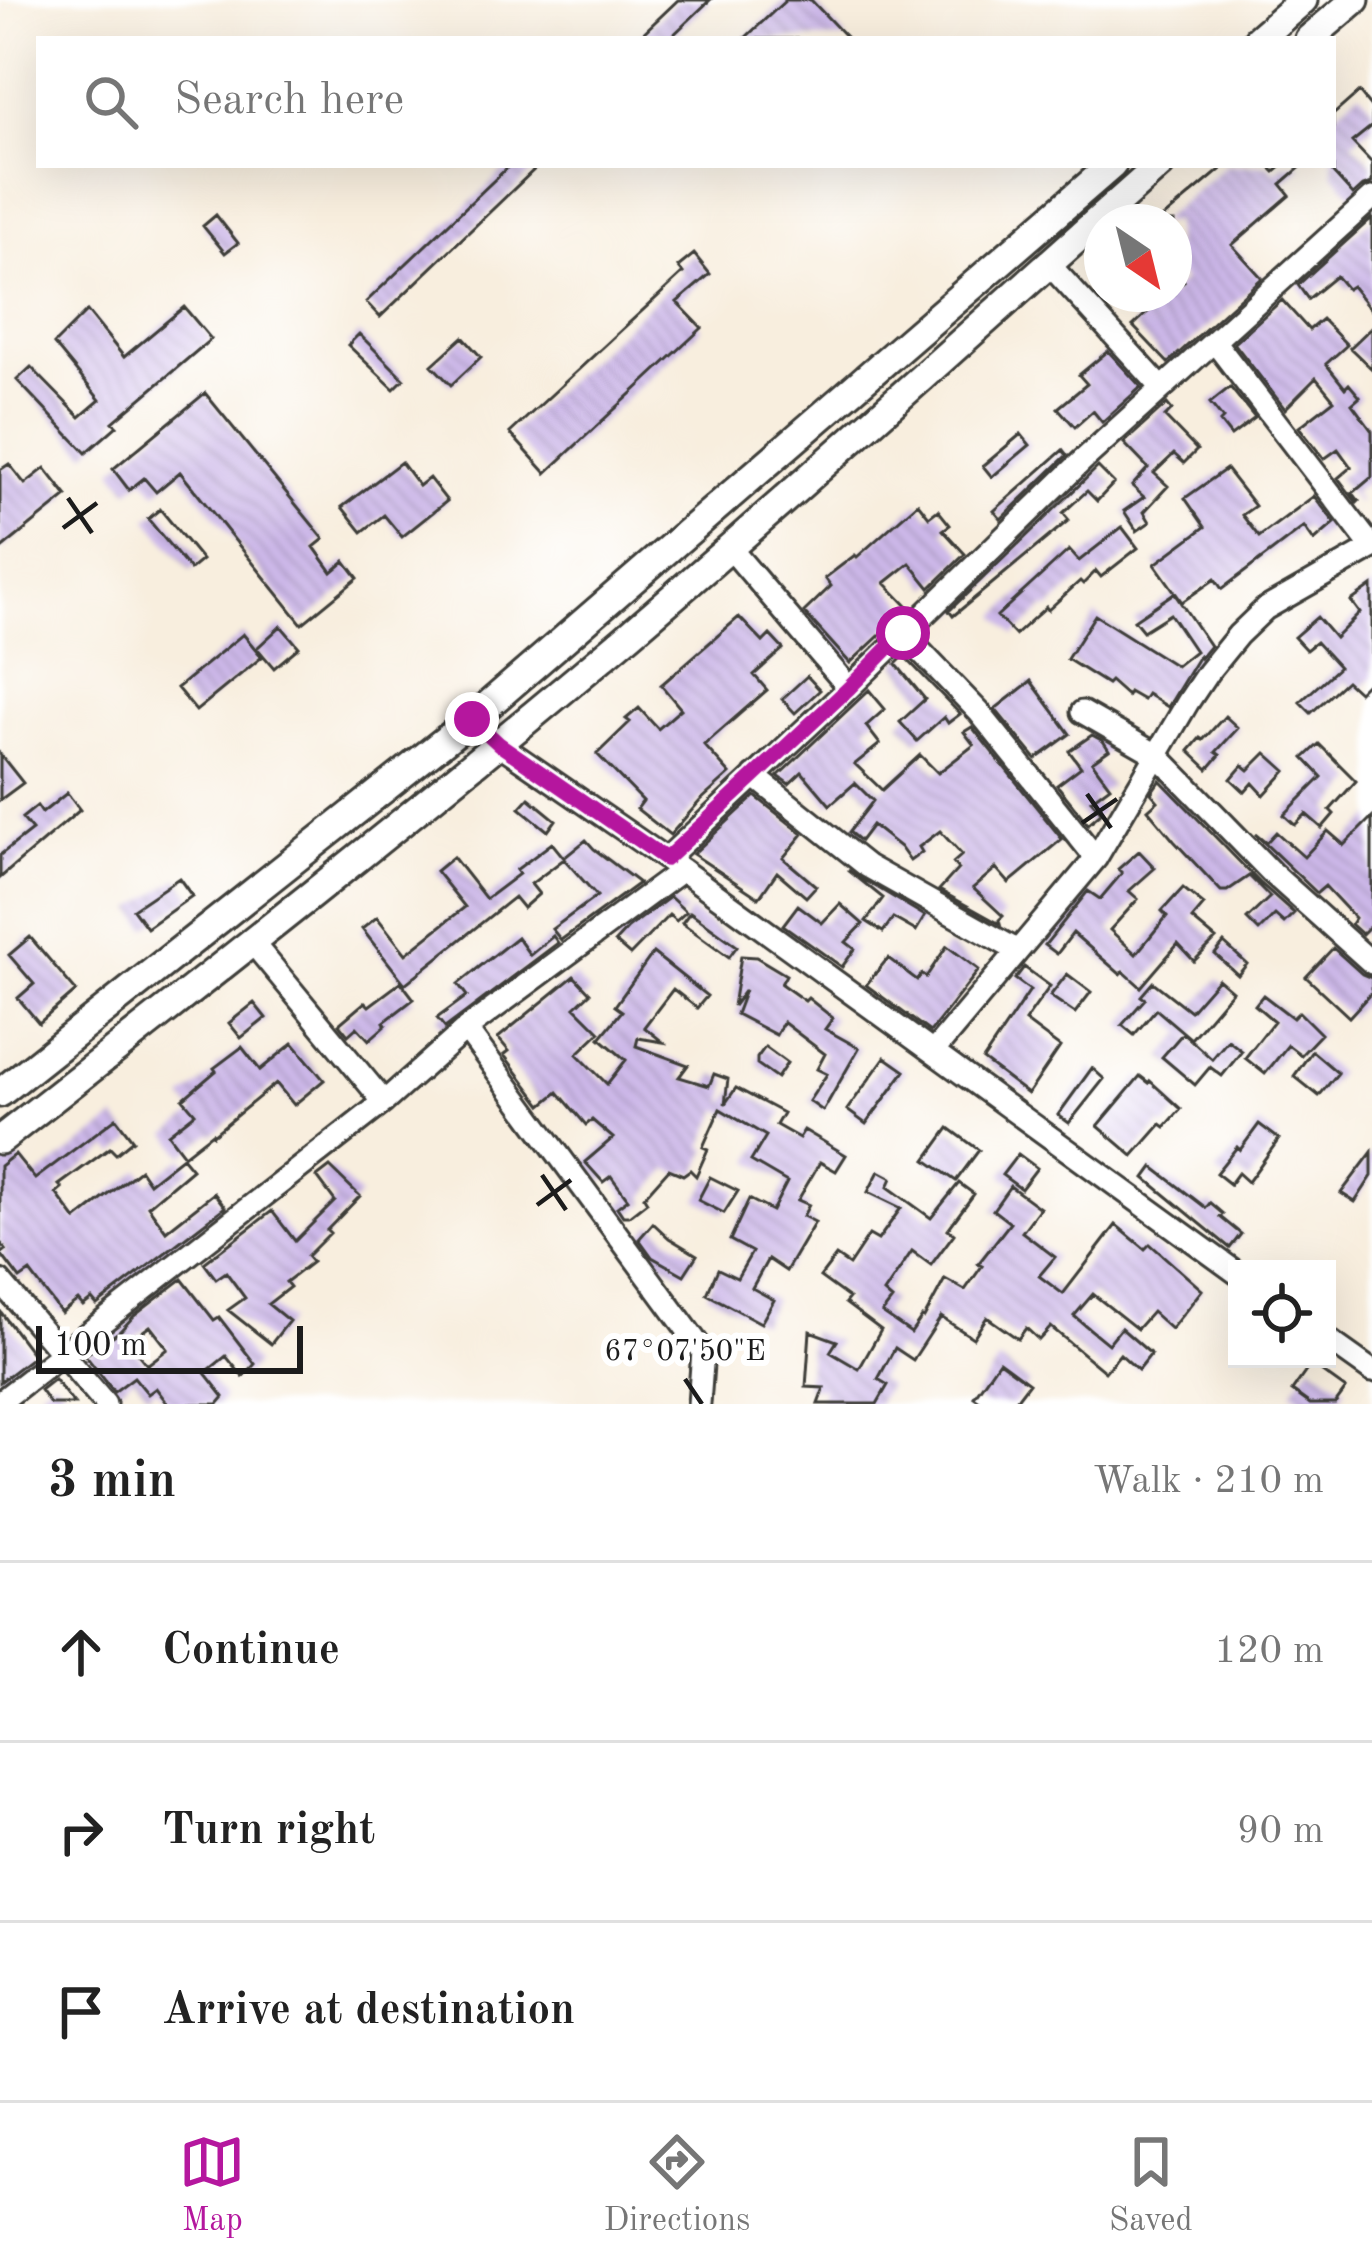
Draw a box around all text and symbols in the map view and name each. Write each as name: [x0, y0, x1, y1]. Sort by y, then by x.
search box: [36, 36, 1336, 168]
icon: search: [78, 69, 144, 135]
text: Search here: [174, 79, 404, 124]
north arrow: [1084, 204, 1192, 312]
route start: [876, 606, 930, 660]
route end: [445, 692, 499, 746]
map controls: [1228, 1260, 1336, 1368]
button: locate: [1228, 1260, 1336, 1368]
scale bar: [36, 1320, 303, 1373]
text: 100 m: [54, 1330, 147, 1363]
text: 67°07'50"E: [604, 1337, 766, 1367]
text: 3 min: [48, 1457, 176, 1508]
text: Walk · 210 m: [1093, 1462, 1324, 1501]
icon: ahead: [48, 1619, 114, 1685]
text: Continue: [162, 1629, 340, 1674]
text: 120 m: [1214, 1632, 1324, 1671]
icon: right: [48, 1799, 114, 1865]
text: Turn right: [162, 1809, 375, 1854]
text: 90 m: [1237, 1812, 1324, 1851]
icon: arrive: [48, 1979, 114, 2045]
text: Arrive at destination: [162, 1989, 575, 2034]
tab: Map: [179, 2129, 245, 2242]
tab: Directions: [604, 2129, 750, 2242]
tab: Saved: [1109, 2129, 1193, 2242]

